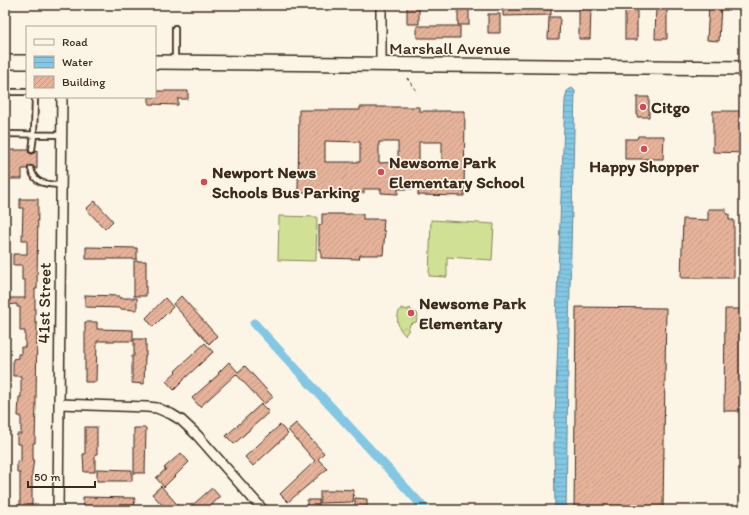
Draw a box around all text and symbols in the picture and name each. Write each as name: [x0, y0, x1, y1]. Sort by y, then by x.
legend: [26, 26, 156, 98]
text: Road: [62, 35, 88, 49]
street label: Marshall Avenue: [389, 38, 511, 58]
text: Water: [62, 55, 93, 69]
text: Building: [62, 75, 106, 89]
place label: Citgo: [651, 97, 690, 118]
marker: Citgo: [638, 102, 648, 112]
marker: Happy Shopper: [639, 144, 649, 154]
place label: Newsome Park Elementary School: [389, 152, 525, 193]
place label: Happy Shopper: [589, 156, 699, 177]
place label: Newport News Schools Bus Parking: [212, 162, 360, 203]
marker: Newsome Park Elementary School: [376, 167, 386, 177]
marker: Newport News Schools Bus Parking: [199, 177, 209, 187]
street label: 41st Street: [33, 262, 55, 344]
place label: Newsome Park Elementary: [419, 293, 526, 334]
marker: Newsome Park Elementary: [406, 308, 416, 318]
scale bar: [28, 463, 95, 489]
text: 50 m: [34, 470, 60, 484]

